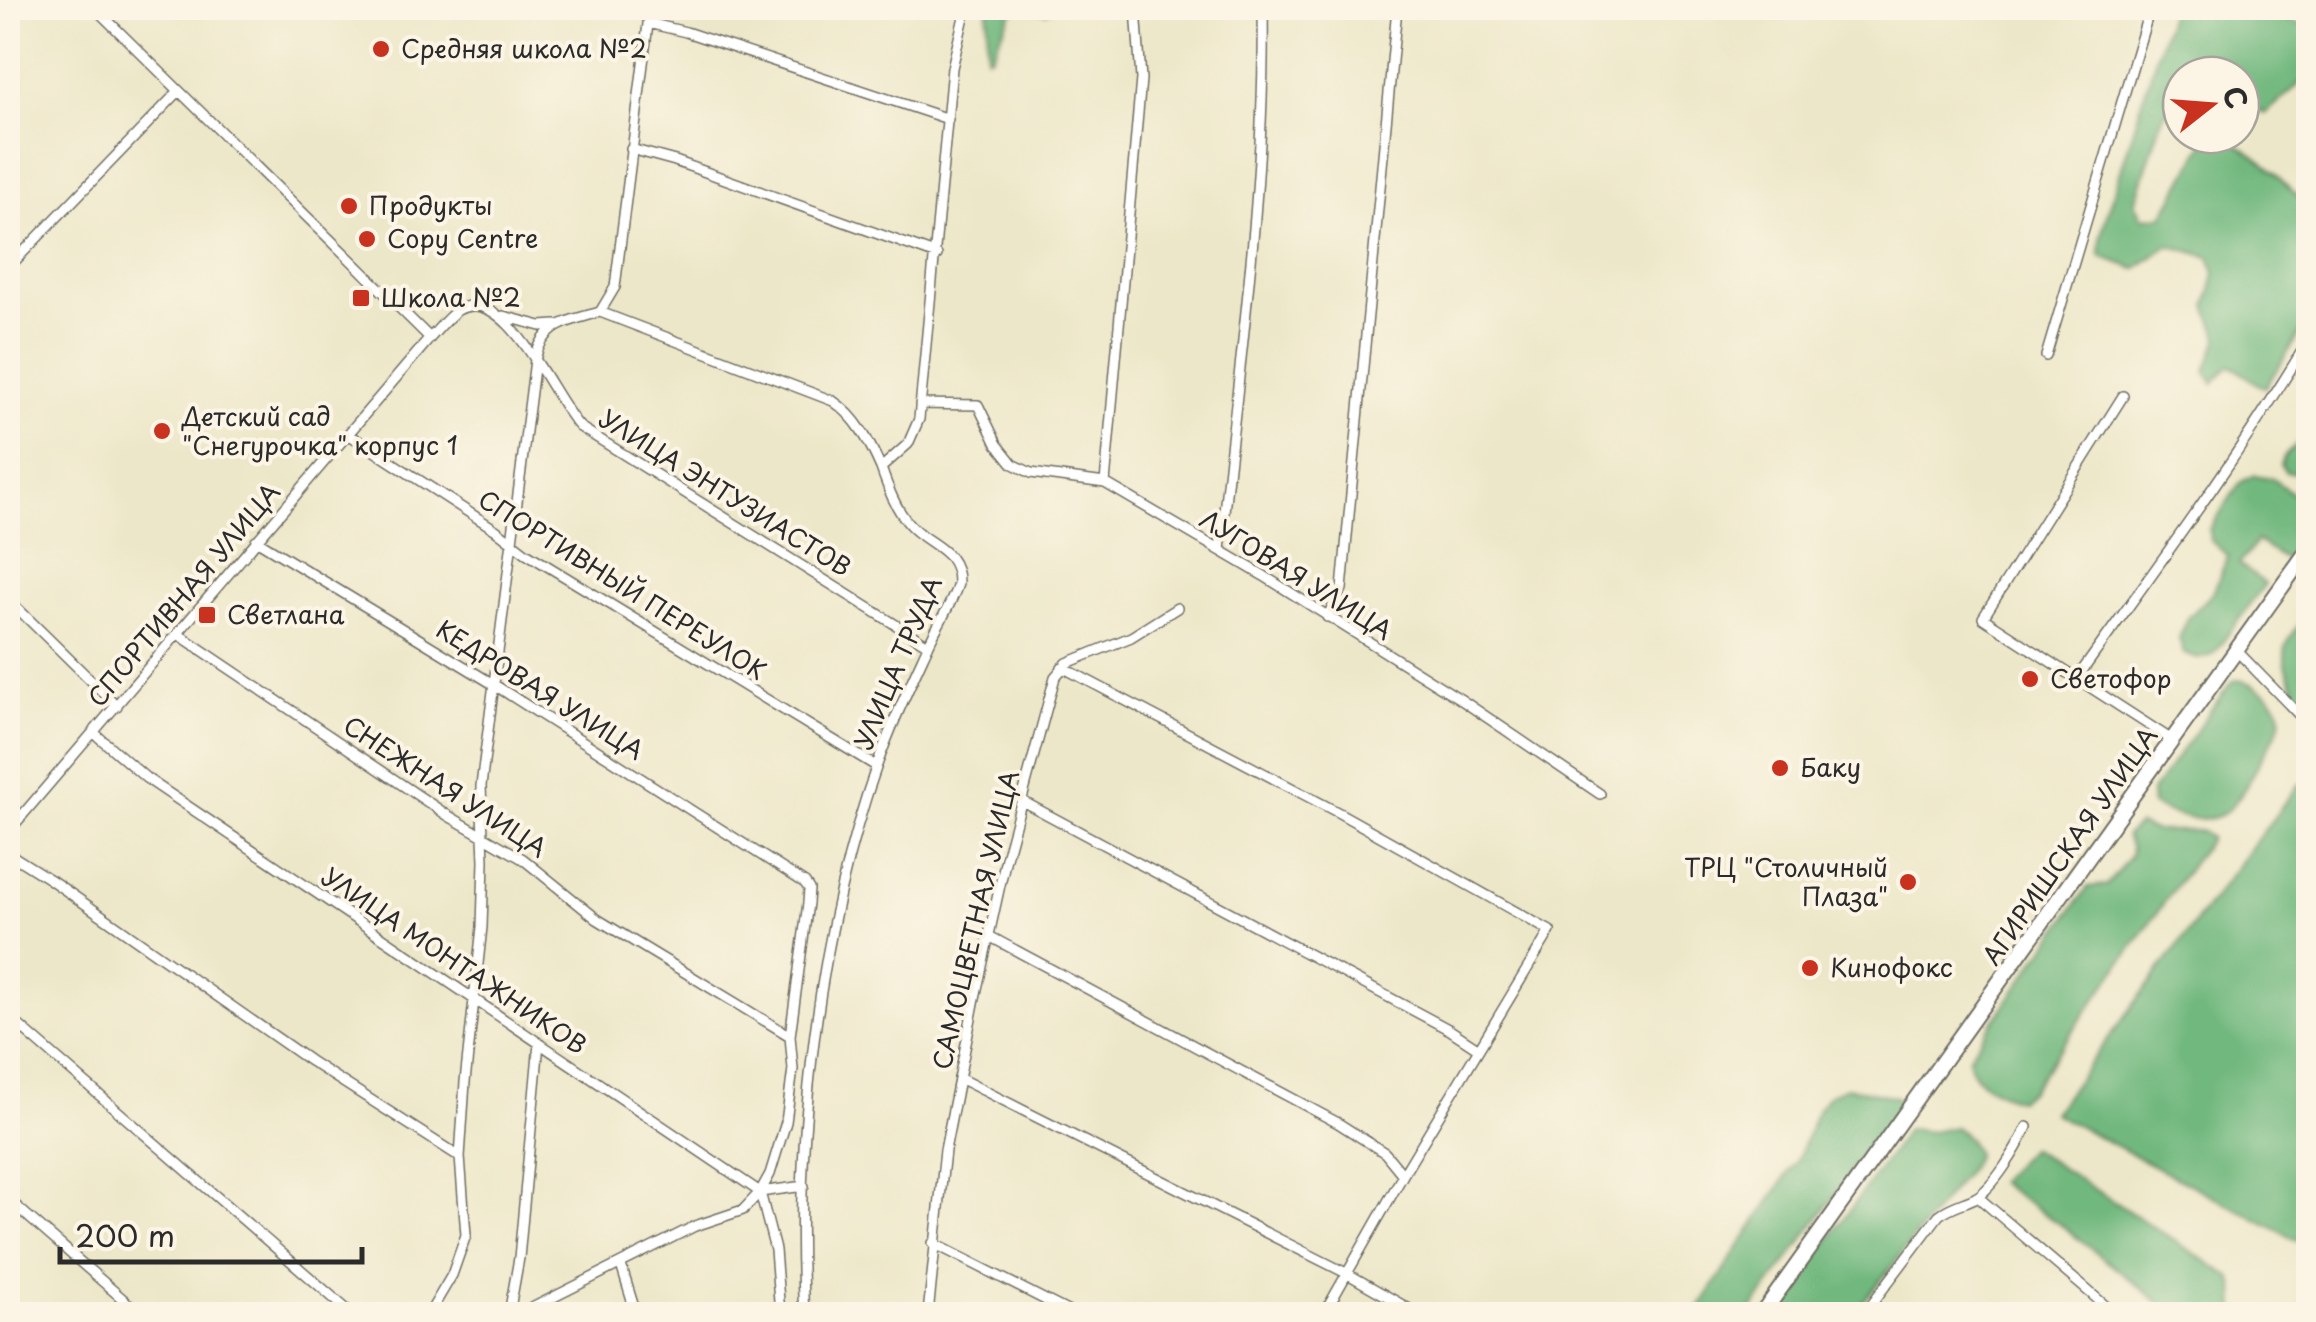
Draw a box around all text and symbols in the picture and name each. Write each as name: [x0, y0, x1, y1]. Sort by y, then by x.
place label: Средняя школа №2: [401, 29, 647, 67]
marker: Средняя школа №2: [370, 38, 392, 60]
north arrow: [2161, 55, 2261, 155]
text: С: [2213, 81, 2260, 114]
place label: Продукты: [369, 186, 492, 224]
marker: Продукты: [338, 195, 360, 217]
place label: Copy Centre: [387, 219, 538, 257]
marker: Copy Centre: [356, 228, 378, 250]
place label: Школа №2: [381, 278, 521, 316]
marker: Школа №2: [350, 287, 372, 309]
place label: Детский сад "Снегурочка" корпус 1: [181, 397, 458, 464]
street label: УЛИЦА ЭНТУЗИАСТОВ: [592, 399, 859, 585]
marker: Детский сад "Снегурочка" корпус 1: [151, 420, 173, 442]
street label: СПОРТИВНАЯ УЛИЦА: [78, 474, 289, 715]
street label: СПОРТИВНЫЙ ПЕРЕУЛОК: [471, 480, 774, 689]
street label: ЛУГОВАЯ УЛИЦА: [1193, 500, 1400, 649]
street label: УЛИЦА ТРУДА: [843, 570, 951, 755]
place label: Светлана: [227, 595, 345, 633]
marker: Светлана: [196, 604, 218, 626]
street label: КЕДРОВАЯ УЛИЦА: [429, 610, 652, 769]
place label: Светофор: [2050, 659, 2171, 697]
marker: Светофор: [2019, 668, 2041, 690]
street label: СНЕЖНАЯ УЛИЦА: [336, 706, 555, 866]
street label: АГИРИШСКАЯ УЛИЦА: [1972, 718, 2166, 972]
place label: Баку: [1800, 748, 1861, 786]
marker: Баку: [1769, 757, 1791, 779]
street label: САМОЦВЕТНАЯ УЛИЦА: [922, 766, 1028, 1073]
place label: ТРЦ "Столичный Плаза": [1684, 848, 1888, 915]
street label: УЛИЦА МОНТАЖНИКОВ: [315, 857, 595, 1063]
marker: ТРЦ "Столичный Плаза": [1897, 871, 1919, 893]
place label: Кинофокс: [1830, 948, 1953, 986]
marker: Кинофокс: [1799, 957, 1821, 979]
scale bar: [60, 1202, 362, 1264]
text: 200 m: [75, 1212, 175, 1257]

